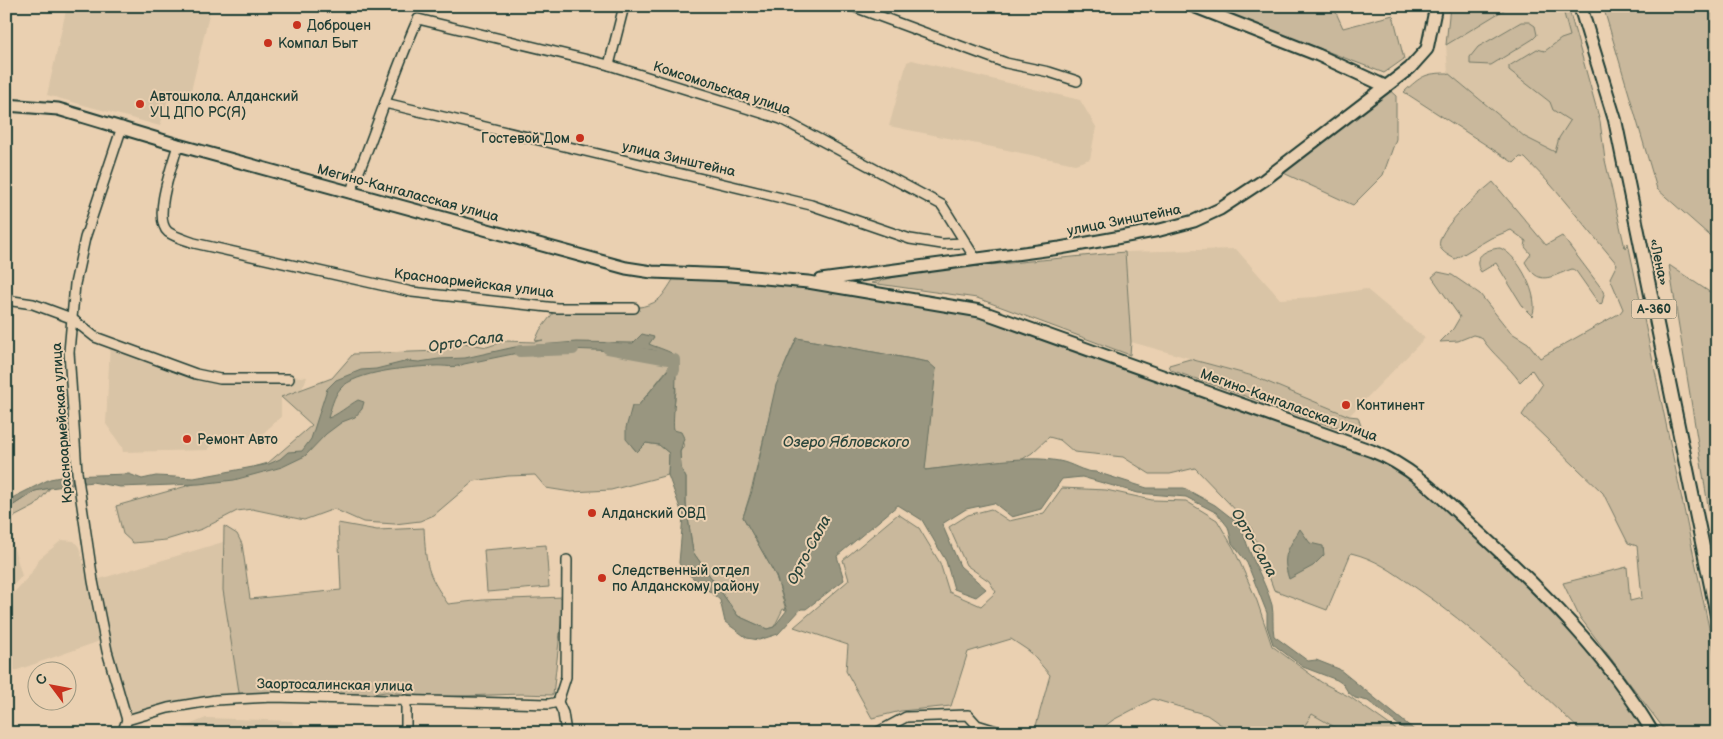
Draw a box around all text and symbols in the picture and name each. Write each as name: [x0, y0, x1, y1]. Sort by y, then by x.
place label: Доброцен: [307, 17, 371, 34]
marker: Доброцен: [291, 19, 303, 31]
place label: Компал Быт: [278, 35, 358, 52]
marker: Компал Быт: [262, 37, 274, 49]
street label: Комсомольская улица: [651, 58, 794, 119]
place label: Автошкола. Алданский УЦ ДПО РС(Я): [149, 88, 299, 121]
marker: Автошкола. Алданский УЦ ДПО РС(Я): [134, 98, 146, 110]
place label: Гостевой Дом: [481, 130, 570, 147]
marker: Гостевой Дом: [574, 132, 586, 144]
street label: улица Зинштейна: [621, 138, 738, 180]
street label: Мегино-Кангаласская улица: [315, 161, 501, 226]
street label: улица Зинштейна: [1066, 200, 1183, 239]
street label: «Лена»: [1646, 237, 1672, 287]
street label: Красноармейская улица: [393, 265, 556, 301]
road number: А-360: [1632, 300, 1676, 318]
water label: Орто-Сала: [427, 327, 505, 357]
street label: Красноармейская улица: [48, 341, 76, 504]
street label: Мегино-Кангаласская улица: [1198, 365, 1381, 445]
place label: Континент: [1356, 397, 1425, 414]
marker: Континент: [1340, 399, 1352, 411]
place label: Ремонт Авто: [197, 431, 278, 448]
marker: Ремонт Авто: [181, 433, 193, 445]
water label: Озеро Ябловского: [783, 433, 909, 452]
place label: Алданский ОВД: [601, 505, 706, 522]
water label: Орто-Сала: [1227, 505, 1281, 581]
marker: Алданский ОВД: [586, 507, 598, 519]
water label: Орто-Сала: [783, 512, 835, 588]
place label: Следственный отдел по Алданскому району: [612, 562, 760, 595]
marker: Следственный отдел по Алданскому району: [596, 572, 608, 584]
north arrow: [28, 662, 78, 712]
text: С: [32, 671, 51, 688]
street label: Заортосалинская улица: [257, 675, 414, 695]

